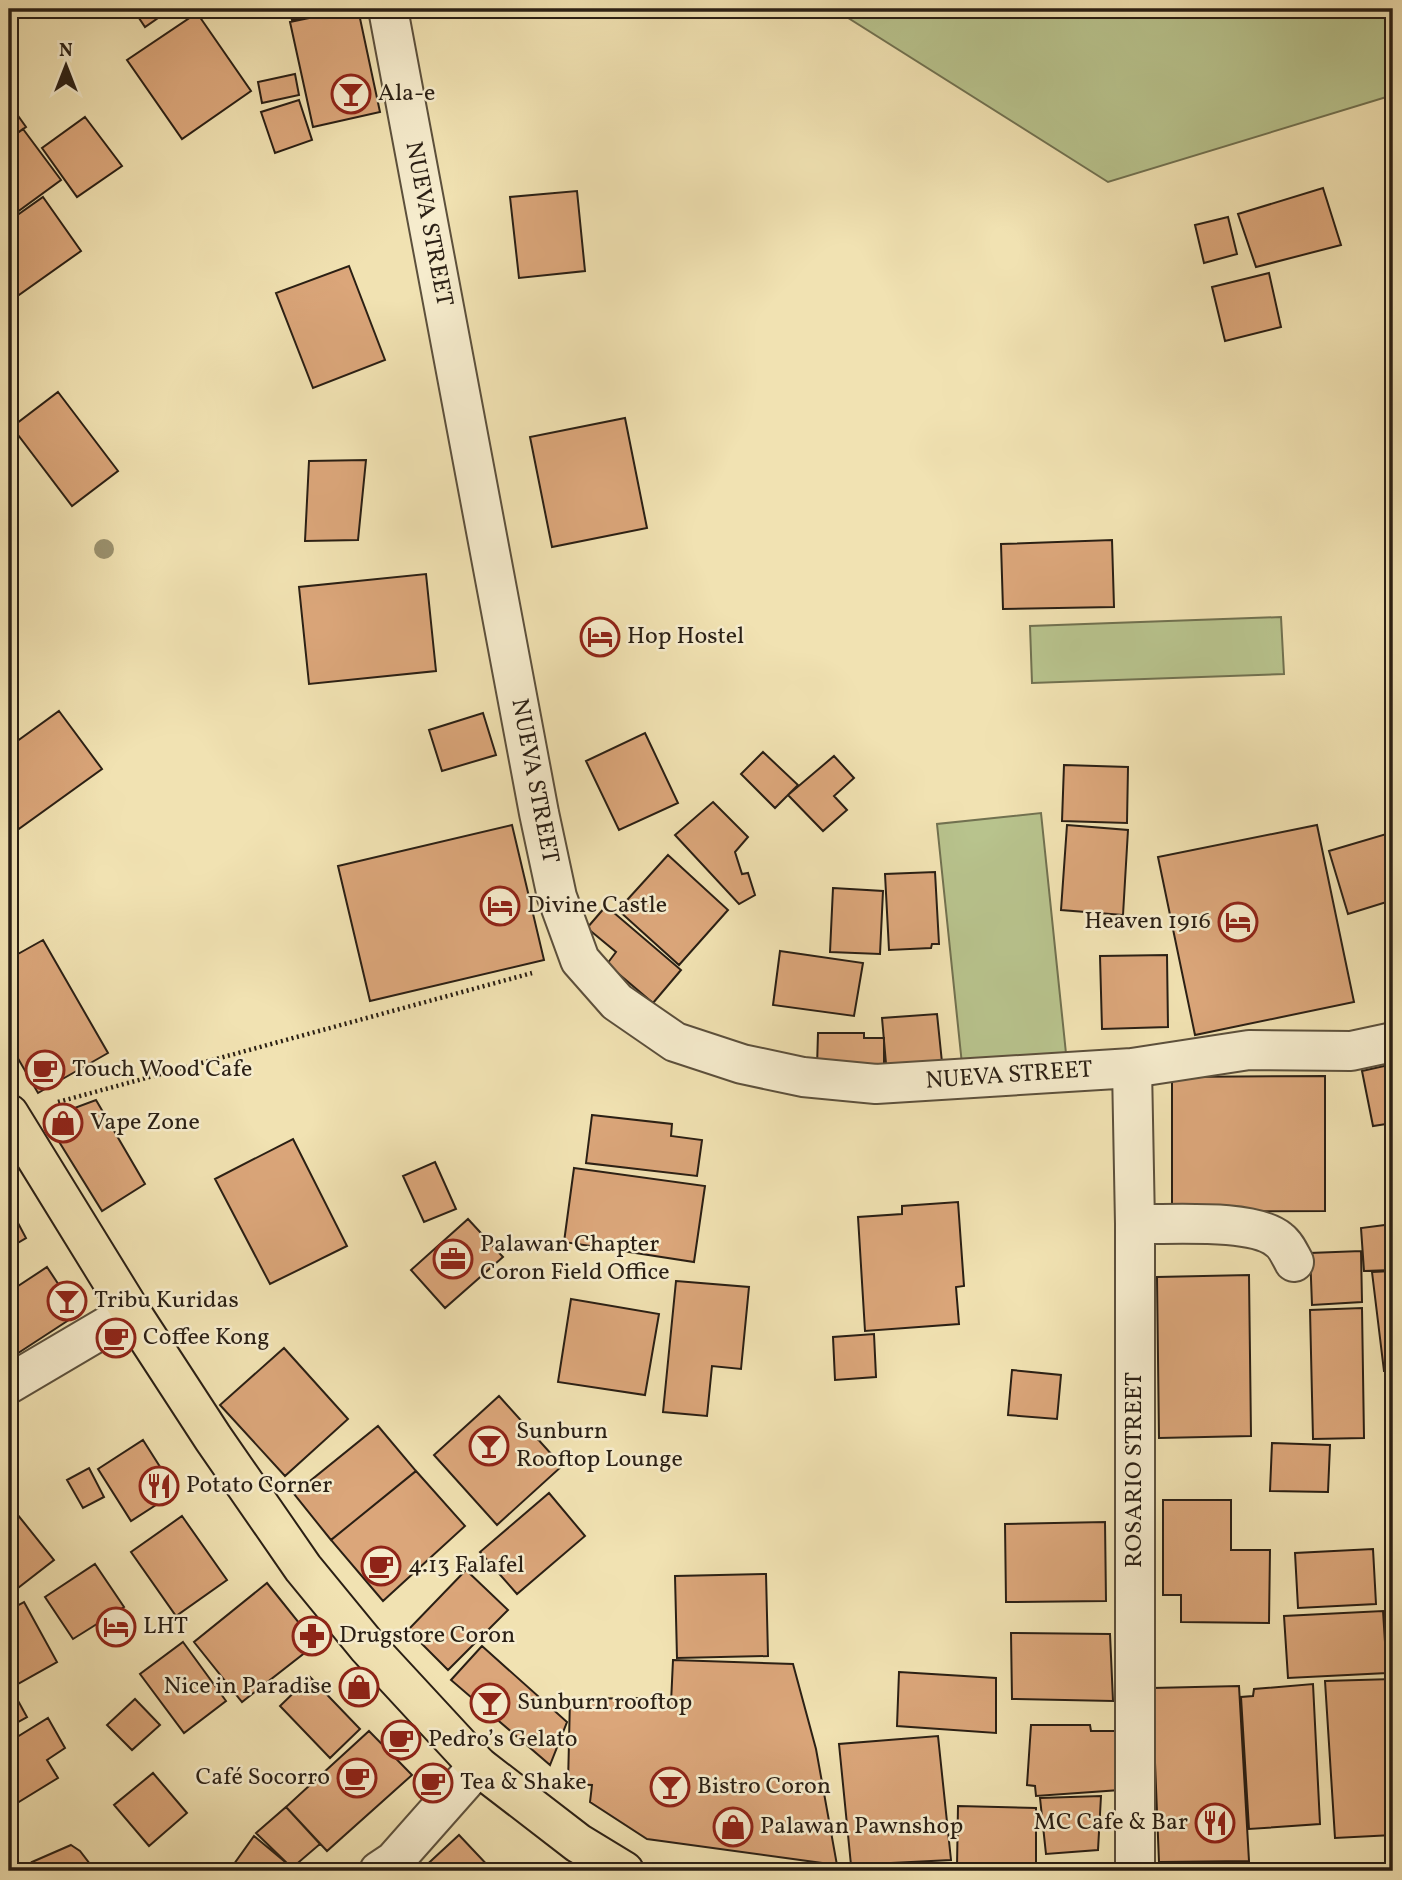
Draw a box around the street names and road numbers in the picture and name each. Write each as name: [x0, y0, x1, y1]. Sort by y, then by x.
street label: NUEVA STREET: [395, 139, 461, 309]
street label: NUEVA STREET: [501, 696, 567, 866]
street label: NUEVA STREET: [924, 1053, 1094, 1099]
street label: ROSARIO STREET: [1118, 1372, 1152, 1568]

